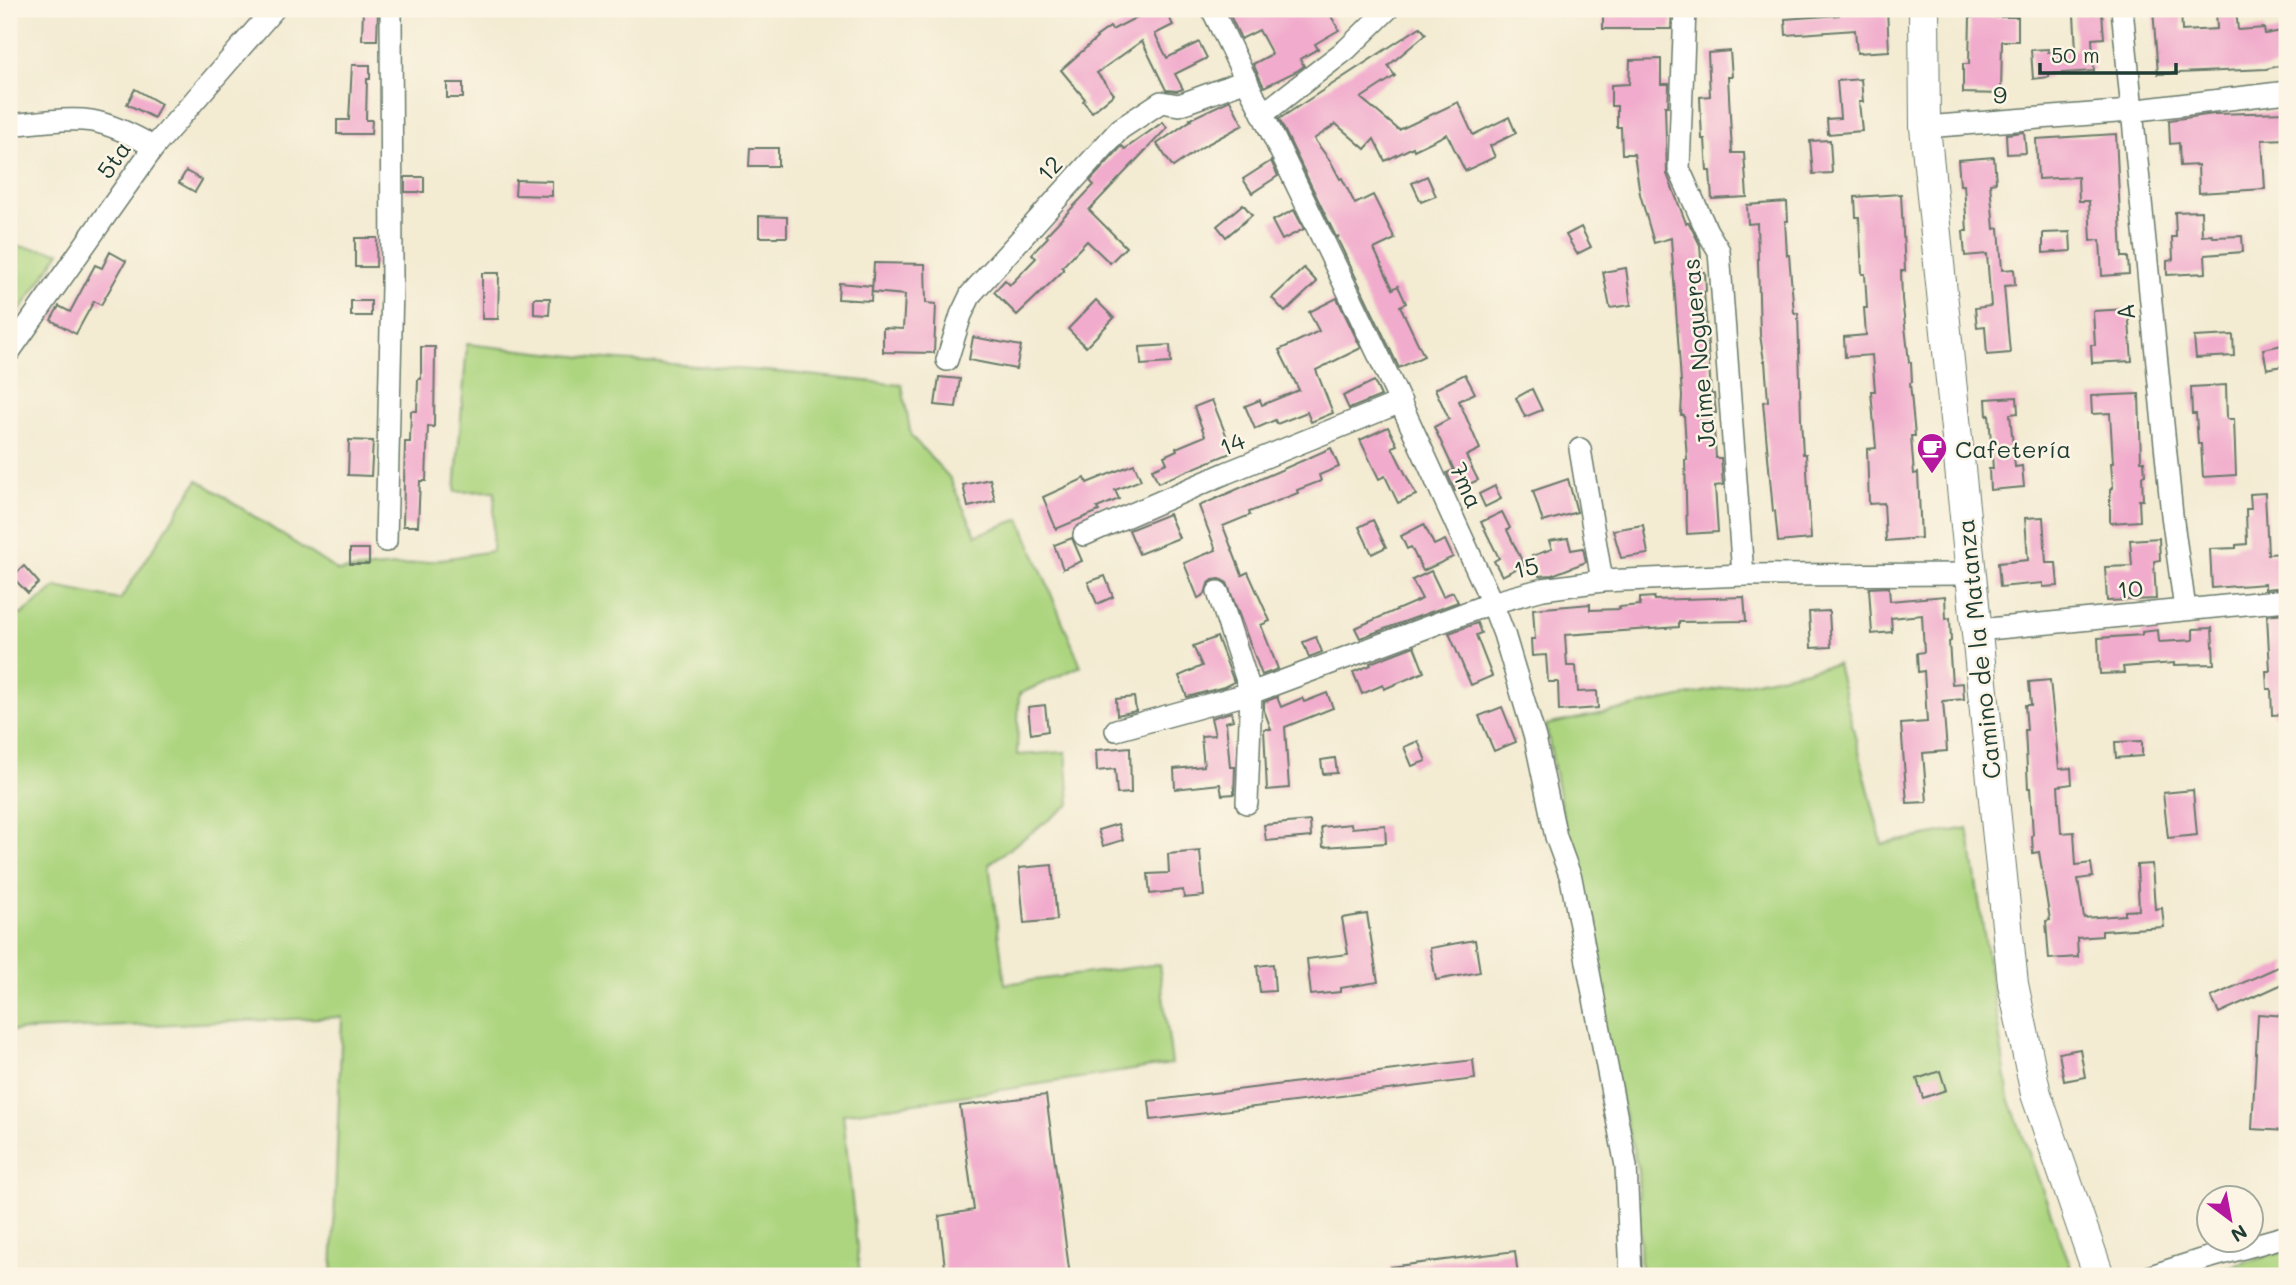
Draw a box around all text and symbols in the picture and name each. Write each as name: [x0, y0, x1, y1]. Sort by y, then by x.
scale bar: [2040, 32, 2177, 76]
text: 50 m: [2051, 41, 2100, 68]
street label: 9: [1992, 78, 2008, 110]
street label: 5ta: [89, 134, 137, 184]
street label: 12: [1029, 149, 1069, 187]
street label: Jaime Nogueras: [1674, 257, 1722, 449]
street label: A: [2109, 302, 2141, 322]
street label: 14: [1215, 424, 1249, 462]
cafe icon: Cafetería: [1915, 431, 1949, 475]
place label: Cafetería: [1955, 433, 2071, 464]
street label: 7ma: [1443, 457, 1491, 513]
street label: Camino de la Matanza: [1949, 517, 2007, 781]
street label: 15: [1510, 549, 1542, 585]
street label: 10: [2116, 571, 2145, 605]
north arrow: [2194, 1184, 2264, 1254]
text: N: [2227, 1219, 2252, 1248]

